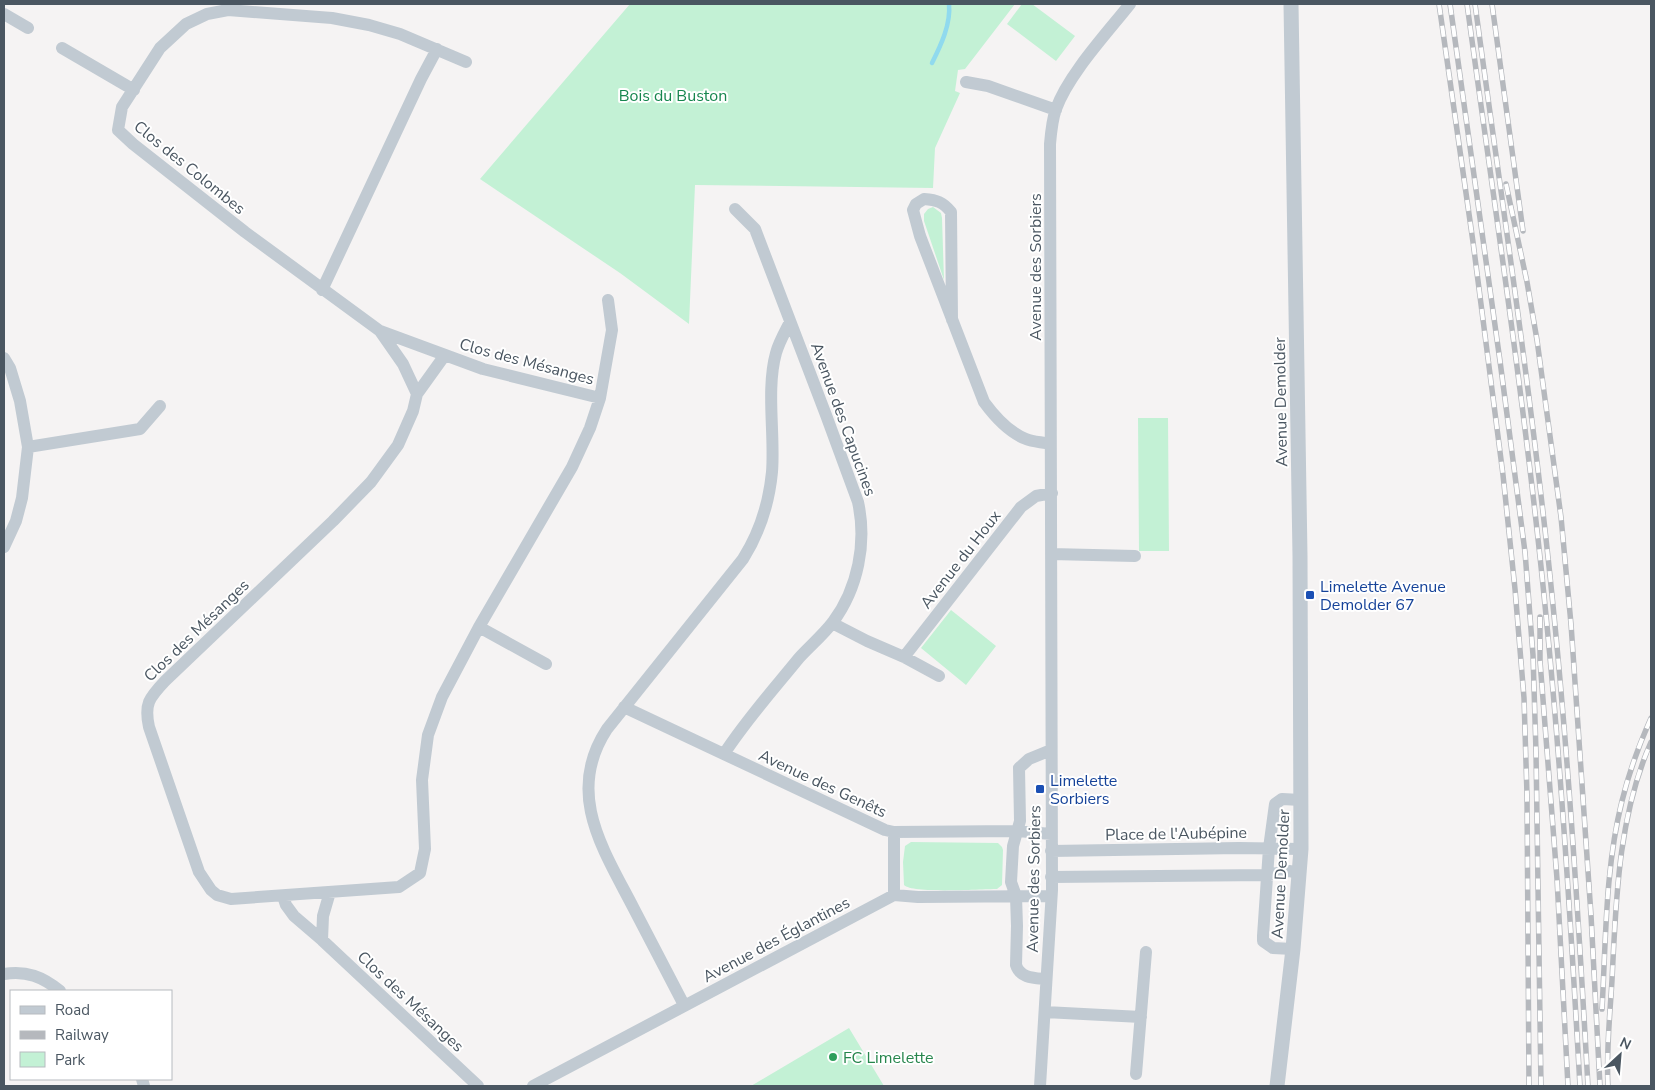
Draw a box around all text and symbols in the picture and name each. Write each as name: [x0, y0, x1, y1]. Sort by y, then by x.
park label: Bois du Buston: [619, 85, 727, 107]
street label: Clos des Colombes: [129, 116, 250, 220]
street label: Avenue des Sorbiers: [1025, 193, 1047, 341]
street label: Clos des Mésanges: [457, 333, 597, 391]
street label: Avenue Demolder: [1269, 337, 1293, 467]
street label: Avenue des Capucines: [805, 340, 881, 499]
street label: Avenue du Houx: [915, 505, 1007, 613]
street label: Clos des Mésanges: [139, 575, 254, 687]
place label: Limelette Avenue Demolder 67: [1320, 576, 1446, 616]
marker: Limelette Avenue Demolder 67: [1304, 589, 1316, 601]
street label: Avenue des Genêts: [755, 745, 890, 823]
place label: Limelette Sorbiers: [1050, 770, 1117, 810]
marker: Limelette Sorbiers: [1034, 783, 1046, 795]
street label: Avenue des Sorbiers: [1022, 805, 1046, 953]
street label: Avenue Demolder: [1267, 808, 1295, 939]
street label: Place de l'Aubépine: [1105, 822, 1247, 846]
street label: Avenue des Églantines: [699, 892, 854, 988]
street label: Clos des Mésanges: [352, 946, 469, 1057]
legend: [10, 990, 172, 1080]
text: Road: [55, 1000, 90, 1020]
text: Railway: [55, 1025, 109, 1045]
north arrow: [1595, 1030, 1645, 1080]
text: N: [1617, 1033, 1634, 1055]
place label: FC Limelette: [843, 1047, 934, 1069]
text: Park: [55, 1050, 85, 1070]
marker: FC Limelette: [827, 1051, 839, 1063]

